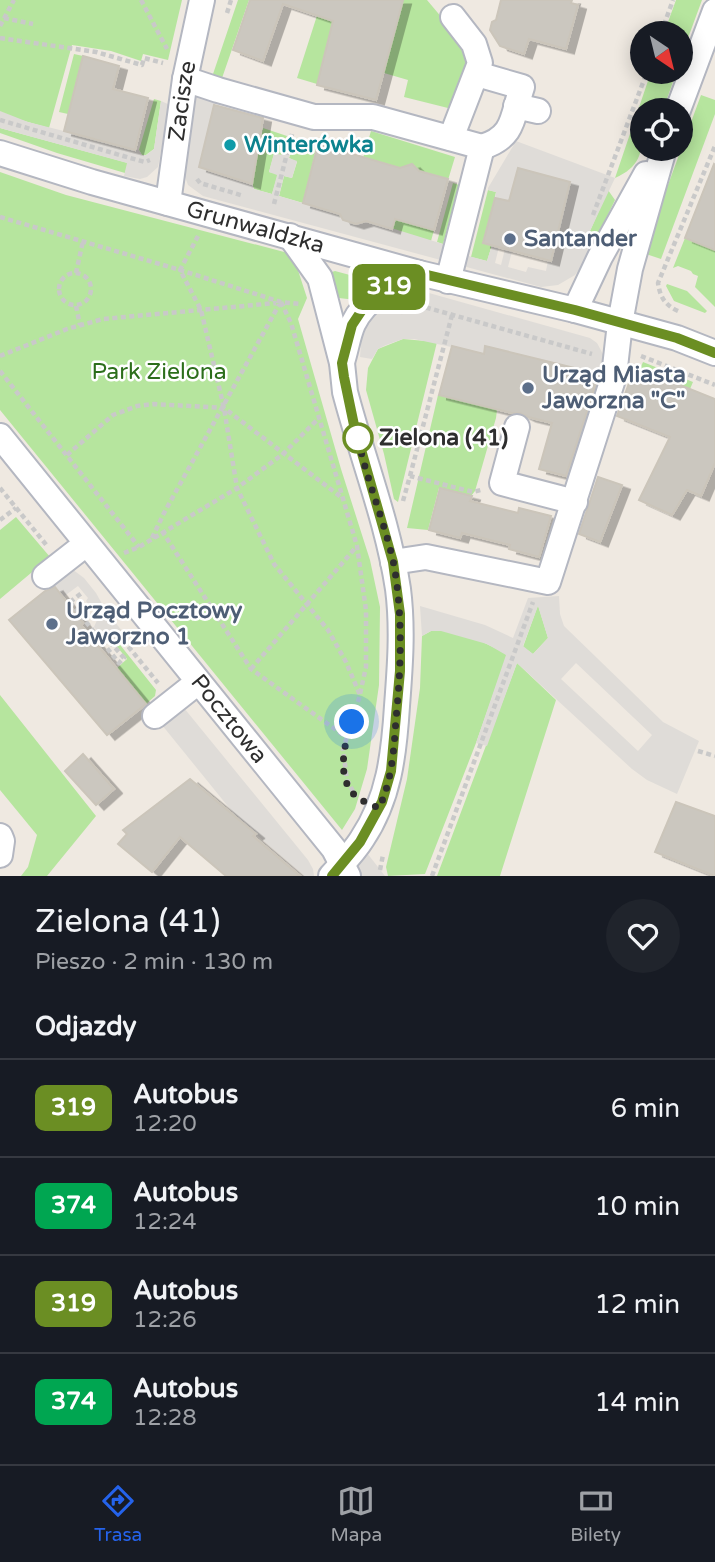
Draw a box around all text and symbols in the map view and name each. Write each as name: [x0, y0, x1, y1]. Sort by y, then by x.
north arrow: [630, 21, 693, 84]
map controls: [630, 21, 693, 161]
street label: Zacisze: [163, 58, 203, 143]
button: locate: [630, 98, 693, 161]
place label: Winterówka: [244, 131, 374, 159]
marker: Winterówka: [222, 137, 238, 153]
street label: Grunwaldzka: [183, 195, 328, 260]
place label: Santander: [524, 225, 638, 253]
marker: Santander: [502, 231, 518, 247]
line badge: 319: [349, 264, 429, 310]
text: 319: [366, 272, 412, 301]
park label: Park Zielona: [91, 358, 227, 386]
place label: Urząd Miasta Jaworzna "C": [541, 361, 686, 415]
marker: Urząd Miasta Jaworzna "C": [520, 380, 536, 396]
marker: Zielona (41): [343, 423, 373, 453]
place label: Zielona (41): [379, 424, 508, 452]
place label: Urząd Pocztowy Jaworzno 1: [65, 597, 243, 651]
marker: Urząd Pocztowy Jaworzno 1: [44, 616, 60, 632]
street label: Pocztowa: [185, 669, 273, 769]
your location: [334, 704, 369, 739]
button: heart: [606, 899, 680, 973]
text: Zielona (41): [35, 902, 221, 941]
text: Pieszo · 2 min · 130 m: [35, 948, 273, 976]
text: Odjazdy: [35, 1011, 137, 1042]
text: Autobus: [133, 1079, 238, 1110]
text: 319: [51, 1093, 96, 1122]
text: 6 min: [611, 1093, 680, 1124]
text: 12:20: [133, 1110, 197, 1138]
text: Autobus: [133, 1177, 238, 1208]
text: 374: [51, 1191, 96, 1220]
text: 10 min: [594, 1191, 680, 1222]
text: 12:24: [133, 1208, 197, 1236]
text: Autobus: [133, 1275, 238, 1306]
text: 319: [51, 1289, 96, 1318]
text: 12 min: [594, 1289, 680, 1320]
text: 12:26: [133, 1306, 197, 1334]
text: Autobus: [133, 1373, 238, 1404]
text: 374: [51, 1387, 96, 1416]
text: 14 min: [594, 1387, 680, 1418]
text: 12:28: [133, 1404, 197, 1432]
tab: Trasa: [94, 1482, 142, 1546]
tab: Mapa: [330, 1482, 382, 1546]
tab: Bilety: [570, 1482, 621, 1546]

